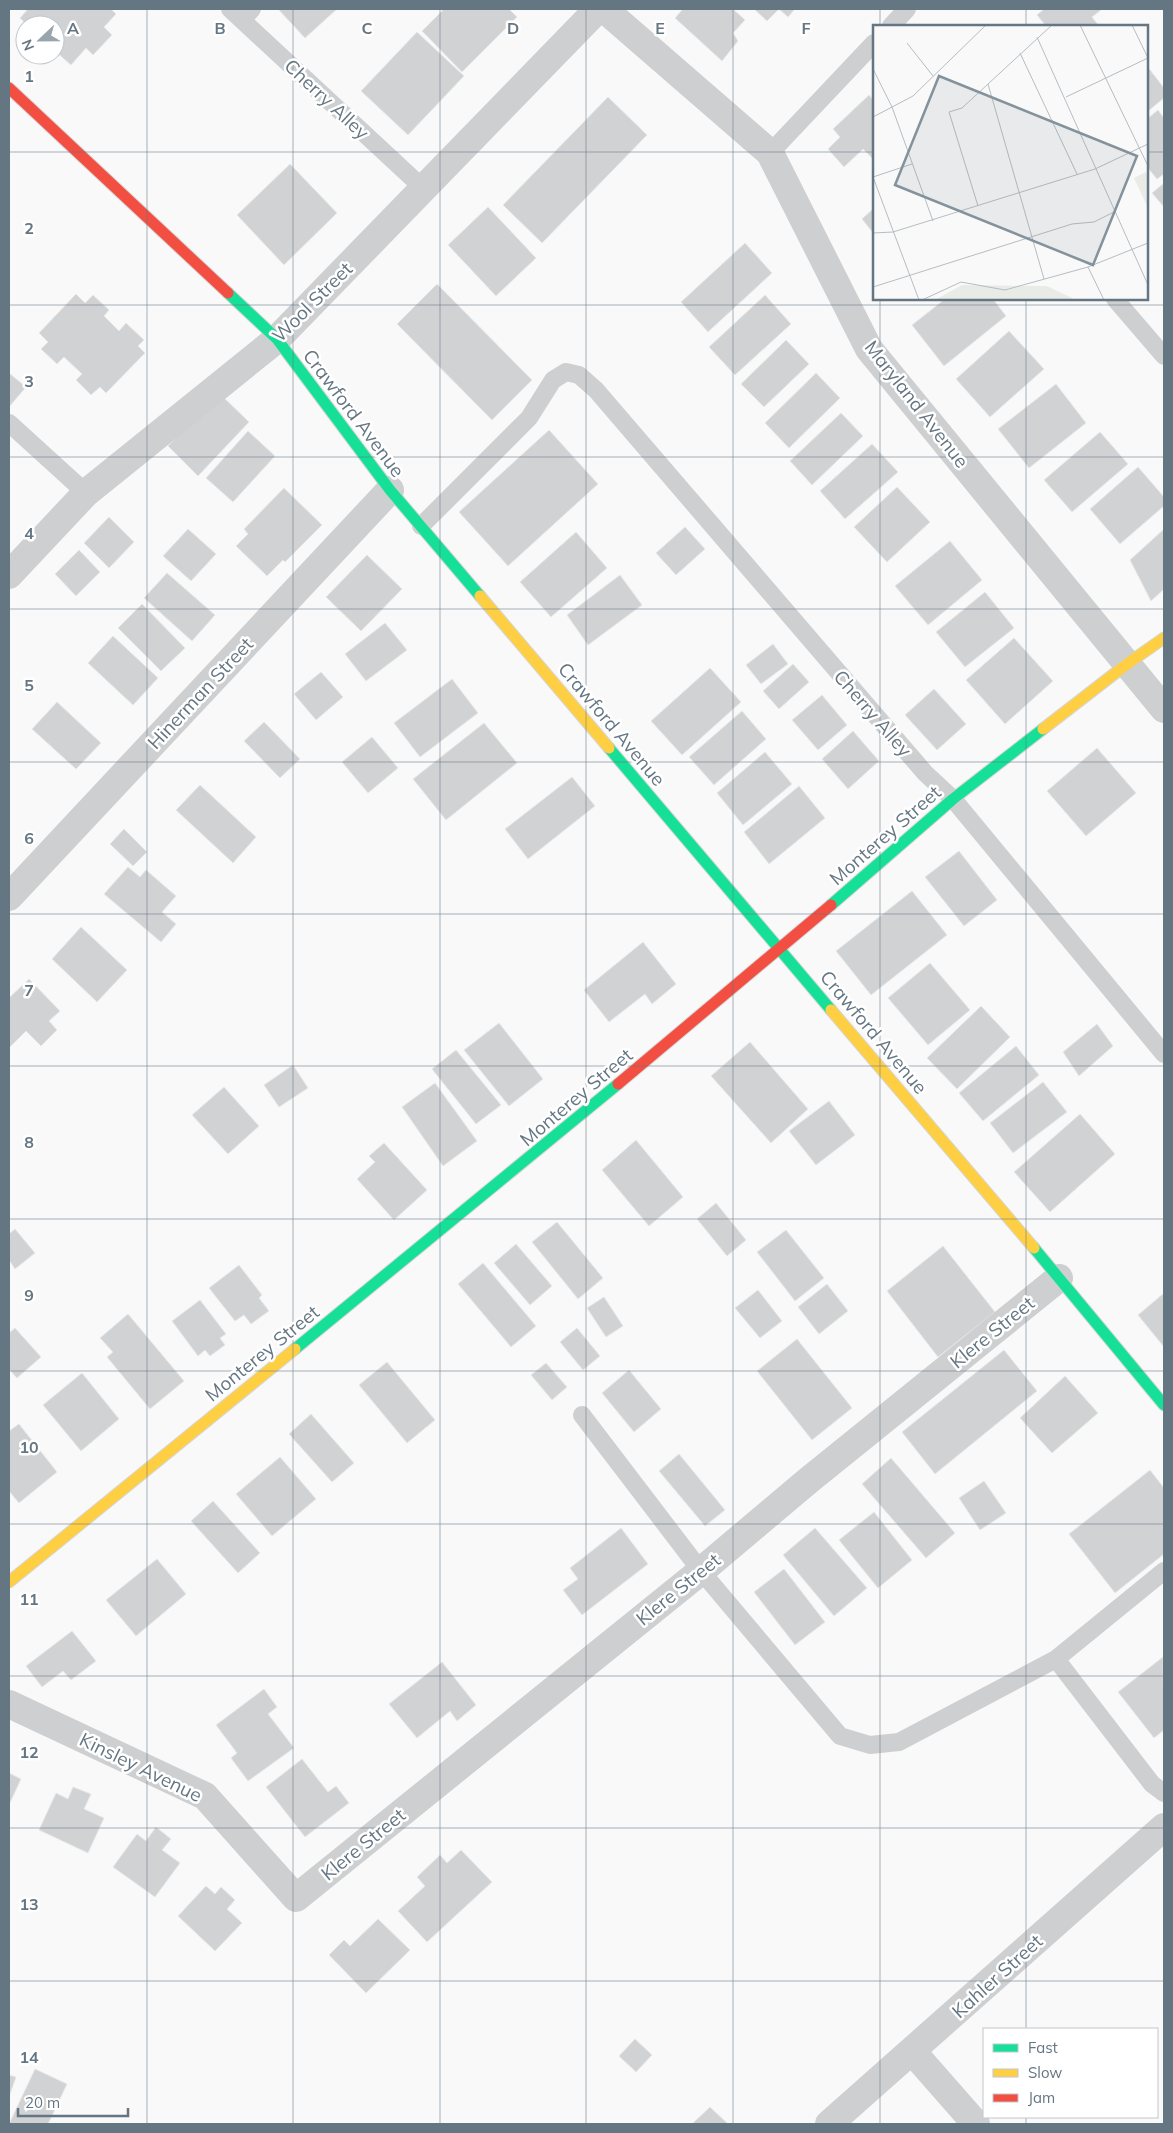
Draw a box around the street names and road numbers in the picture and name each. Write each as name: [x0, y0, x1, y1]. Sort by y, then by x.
street label: Cherry Alley: [280, 54, 374, 144]
street label: Wool Street: [267, 257, 357, 347]
street label: Maryland Avenue: [860, 336, 974, 472]
street label: Crawford Avenue: [298, 344, 410, 482]
street label: Hinerman Street: [142, 632, 258, 754]
street label: Crawford Avenue: [553, 657, 671, 791]
street label: Cherry Alley: [829, 665, 917, 761]
street label: Monterey Street: [824, 780, 946, 890]
street label: Crawford Avenue: [815, 965, 933, 1099]
street label: Monterey Street: [515, 1043, 638, 1151]
street label: Klere Street: [945, 1291, 1039, 1373]
street label: Monterey Street: [200, 1299, 324, 1406]
street label: Klere Street: [631, 1548, 725, 1630]
street label: Kinsley Avenue: [76, 1727, 206, 1807]
street label: Klere Street: [316, 1803, 410, 1885]
street label: Kahler Street: [947, 1929, 1048, 2023]

